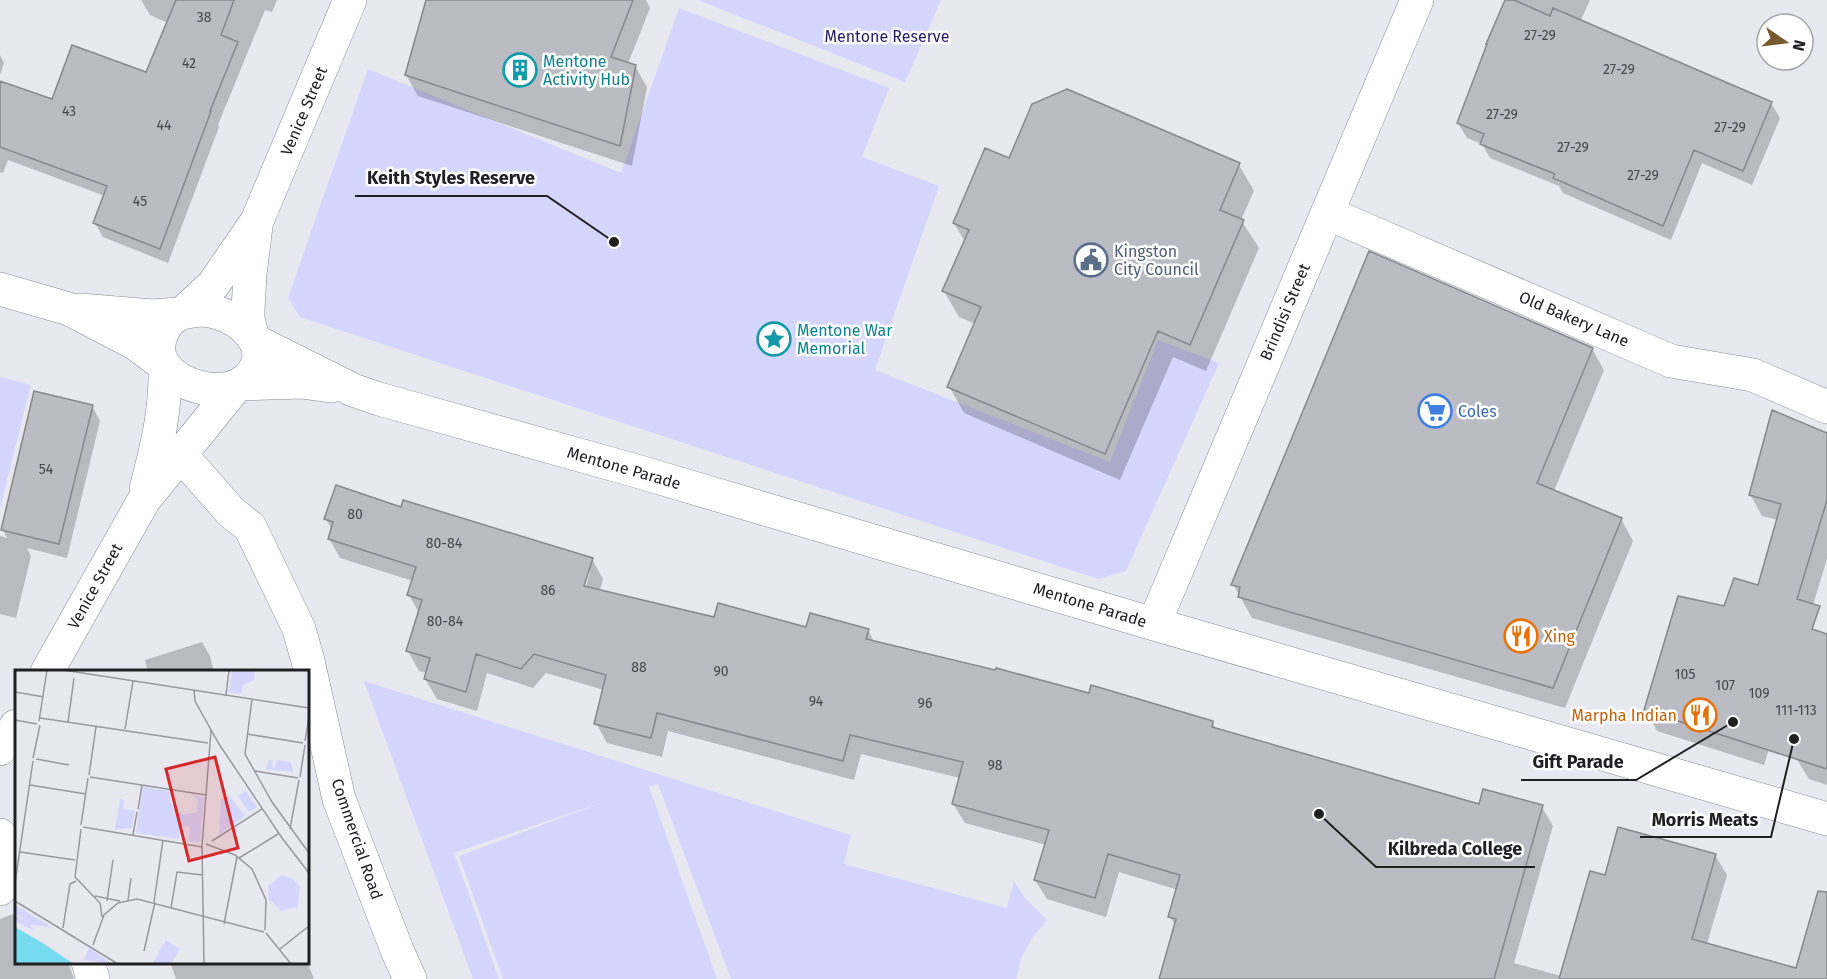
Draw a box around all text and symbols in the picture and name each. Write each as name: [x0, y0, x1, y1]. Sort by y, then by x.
house number: 38: [197, 9, 212, 26]
north arrow: [1755, 12, 1815, 72]
park label: Mentone Reserve: [825, 27, 949, 46]
house number: 27-29: [1524, 27, 1556, 44]
text: N: [1789, 38, 1810, 53]
building icon: Mentone Activity Hub: [502, 52, 538, 88]
place label: Mentone Activity Hub: [543, 52, 630, 89]
house number: 42: [182, 55, 196, 72]
house number: 27-29: [1603, 61, 1635, 78]
street label: Venice Street: [277, 63, 331, 158]
house number: 43: [62, 103, 76, 120]
house number: 27-29: [1486, 106, 1518, 123]
house number: 44: [157, 117, 172, 134]
house number: 27-29: [1714, 119, 1746, 136]
house number: 27-29: [1557, 139, 1589, 156]
callout: Keith Styles Reserve: [355, 160, 547, 196]
text: Keith Styles Reserve: [367, 167, 535, 189]
house number: 27-29: [1627, 167, 1659, 184]
house number: 45: [133, 193, 147, 210]
public building icon: Kingston City Council: [1073, 242, 1109, 278]
place label: Kingston City Council: [1114, 242, 1199, 279]
street label: Brindisi Street: [1256, 260, 1314, 363]
street label: Old Bakery Lane: [1516, 287, 1632, 351]
place icon: Mentone War Memorial: [756, 321, 792, 357]
place label: Mentone War Memorial: [797, 321, 893, 358]
supermarket icon: Coles: [1417, 393, 1453, 429]
place label: Coles: [1458, 402, 1497, 421]
street label: Mentone Parade: [565, 443, 683, 493]
house number: 54: [39, 461, 54, 478]
house number: 80: [347, 506, 363, 523]
house number: 80-84: [426, 535, 463, 552]
street label: Venice Street: [64, 540, 126, 632]
street label: Mentone Parade: [1031, 579, 1149, 631]
house number: 86: [540, 582, 556, 599]
house number: 80-84: [427, 613, 464, 630]
restaurant icon: Xing: [1503, 618, 1539, 654]
place label: Xing: [1544, 627, 1576, 646]
house number: 88: [631, 659, 647, 676]
house number: 90: [713, 663, 729, 680]
house number: 105: [1675, 666, 1695, 683]
inset map: [15, 670, 309, 964]
house number: 107: [1715, 677, 1735, 694]
house number: 109: [1748, 685, 1770, 702]
house number: 94: [809, 693, 824, 710]
house number: 96: [918, 695, 932, 712]
restaurant icon: Marpha Indian: [1682, 697, 1718, 733]
house number: 111-113: [1775, 702, 1817, 719]
place label: Marpha Indian: [1572, 706, 1677, 725]
callout: Gift Parade: [1521, 744, 1636, 780]
text: Gift Parade: [1532, 751, 1624, 773]
house number: 98: [987, 757, 1003, 774]
street label: Commercial Road: [327, 776, 387, 902]
callout: Morris Meats: [1640, 801, 1771, 837]
text: Morris Meats: [1652, 809, 1759, 831]
callout: Kilbreda College: [1376, 831, 1535, 867]
text: Kilbreda College: [1388, 838, 1522, 860]

